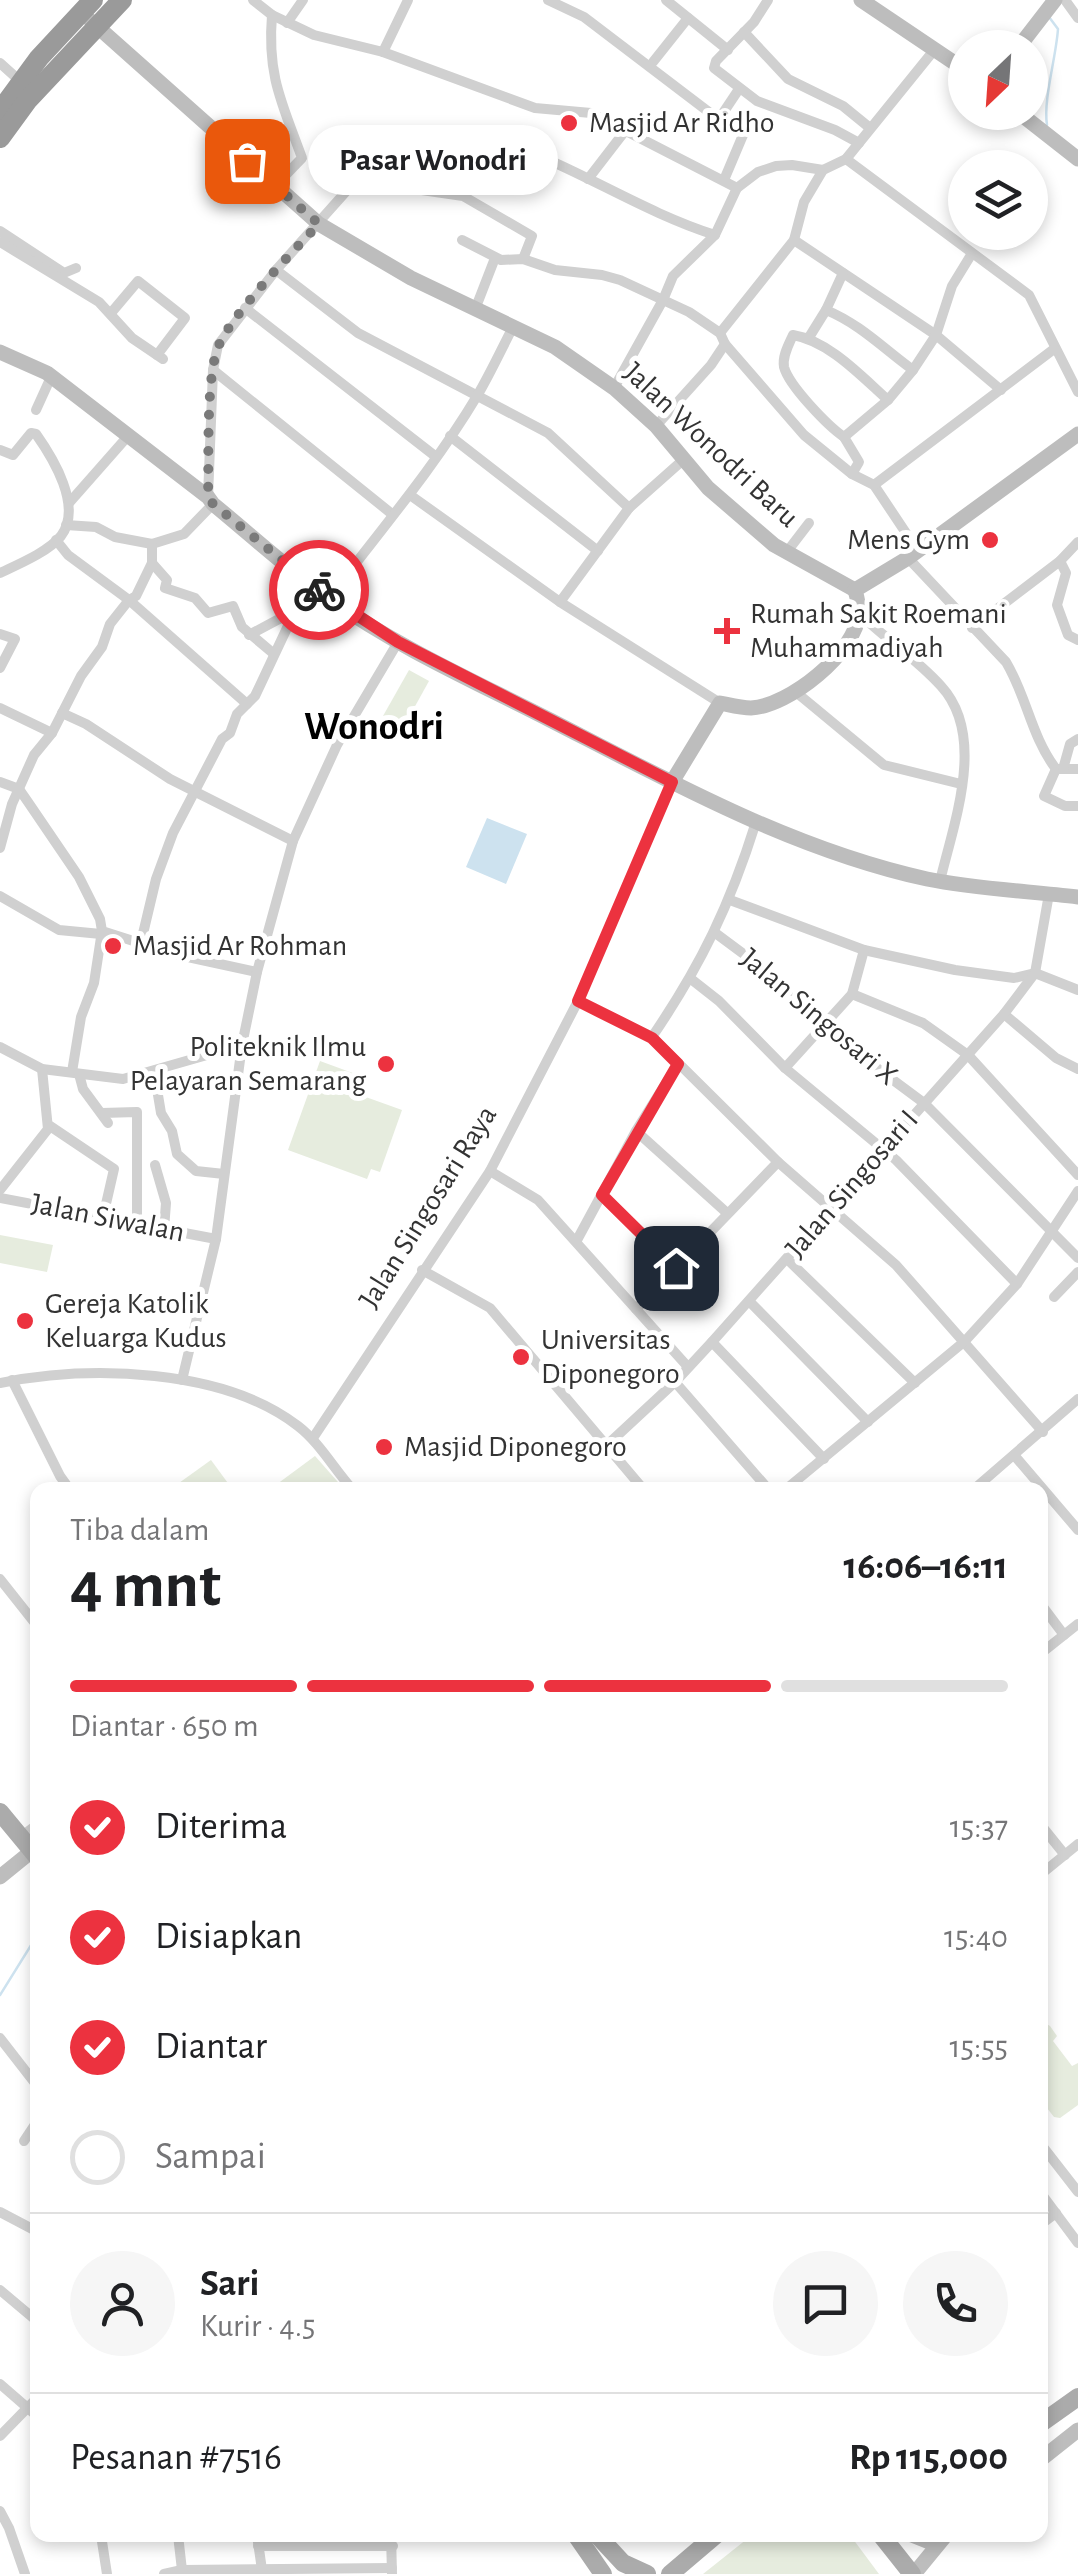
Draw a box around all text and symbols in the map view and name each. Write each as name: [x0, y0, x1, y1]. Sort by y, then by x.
north arrow: [948, 30, 1048, 130]
map controls: [948, 30, 1048, 250]
place label: Masjid Ar Ridho: [589, 108, 775, 138]
marker: Masjid Ar Ridho: [558, 112, 580, 134]
pin: [205, 119, 290, 204]
callout: Pasar Wonodri: [307, 126, 557, 196]
icon: bag: [220, 134, 275, 189]
text: Pasar Wonodri: [339, 144, 527, 176]
button: layers: [948, 150, 1048, 250]
street label: Jalan Wonodri Baru: [618, 357, 804, 533]
place label: Mens Gym: [847, 525, 970, 555]
marker: Mens Gym: [979, 529, 1001, 551]
courier: [269, 540, 369, 640]
icon: bike: [292, 563, 347, 618]
place label: Rumah Sakit Roemani Muhammadiyah: [750, 599, 1007, 663]
marker: Rumah Sakit Roemani Muhammadiyah: [714, 618, 740, 644]
district label: Wonodri: [304, 707, 444, 747]
place label: Masjid Ar Rohman: [133, 931, 347, 961]
marker: Masjid Ar Rohman: [102, 935, 124, 957]
street label: Jalan Singosari X: [735, 943, 903, 1091]
place label: Politeknik Ilmu Pelayaran Semarang: [130, 1032, 366, 1096]
marker: Politeknik Ilmu Pelayaran Semarang: [375, 1053, 397, 1075]
street label: Jalan Singosari Raya: [354, 1100, 502, 1314]
street label: Jalan Singosari I: [780, 1104, 924, 1264]
street label: Jalan Siwalan: [29, 1188, 187, 1248]
pin: [634, 1226, 719, 1311]
icon: home: [649, 1241, 704, 1296]
place label: Gereja Katolik Keluarga Kudus: [45, 1289, 227, 1353]
marker: Gereja Katolik Keluarga Kudus: [14, 1310, 36, 1332]
place label: Universitas Diponegoro: [541, 1325, 680, 1389]
marker: Universitas Diponegoro: [510, 1346, 532, 1368]
place label: Masjid Diponegoro: [404, 1432, 627, 1462]
marker: Masjid Diponegoro: [373, 1436, 395, 1458]
text: Tiba dalam: [70, 1514, 209, 1546]
text: 16:06–16:11: [843, 1548, 1008, 1586]
text: 4 mnt: [70, 1554, 221, 1619]
text: Diantar · 650 m: [70, 1710, 258, 1742]
icon: check: [70, 1800, 125, 1855]
text: Diterima: [155, 1808, 287, 1846]
text: 15:37: [950, 1811, 1008, 1843]
icon: check: [70, 1910, 125, 1965]
text: Disiapkan: [155, 1918, 302, 1956]
text: 15:40: [944, 1921, 1008, 1953]
icon: check: [70, 2020, 125, 2075]
text: Diantar: [155, 2028, 267, 2066]
text: 15:55: [950, 2031, 1008, 2063]
text: Sampai: [155, 2138, 266, 2176]
button: person: [70, 2251, 175, 2356]
button: chat: [773, 2251, 878, 2356]
button: phone: [903, 2251, 1008, 2356]
text: Sari: [200, 2265, 260, 2303]
text: Kurir · 4.5: [200, 2310, 315, 2342]
text: Pesanan #7516: [70, 2439, 282, 2477]
text: Rp 115,000: [849, 2439, 1008, 2477]

